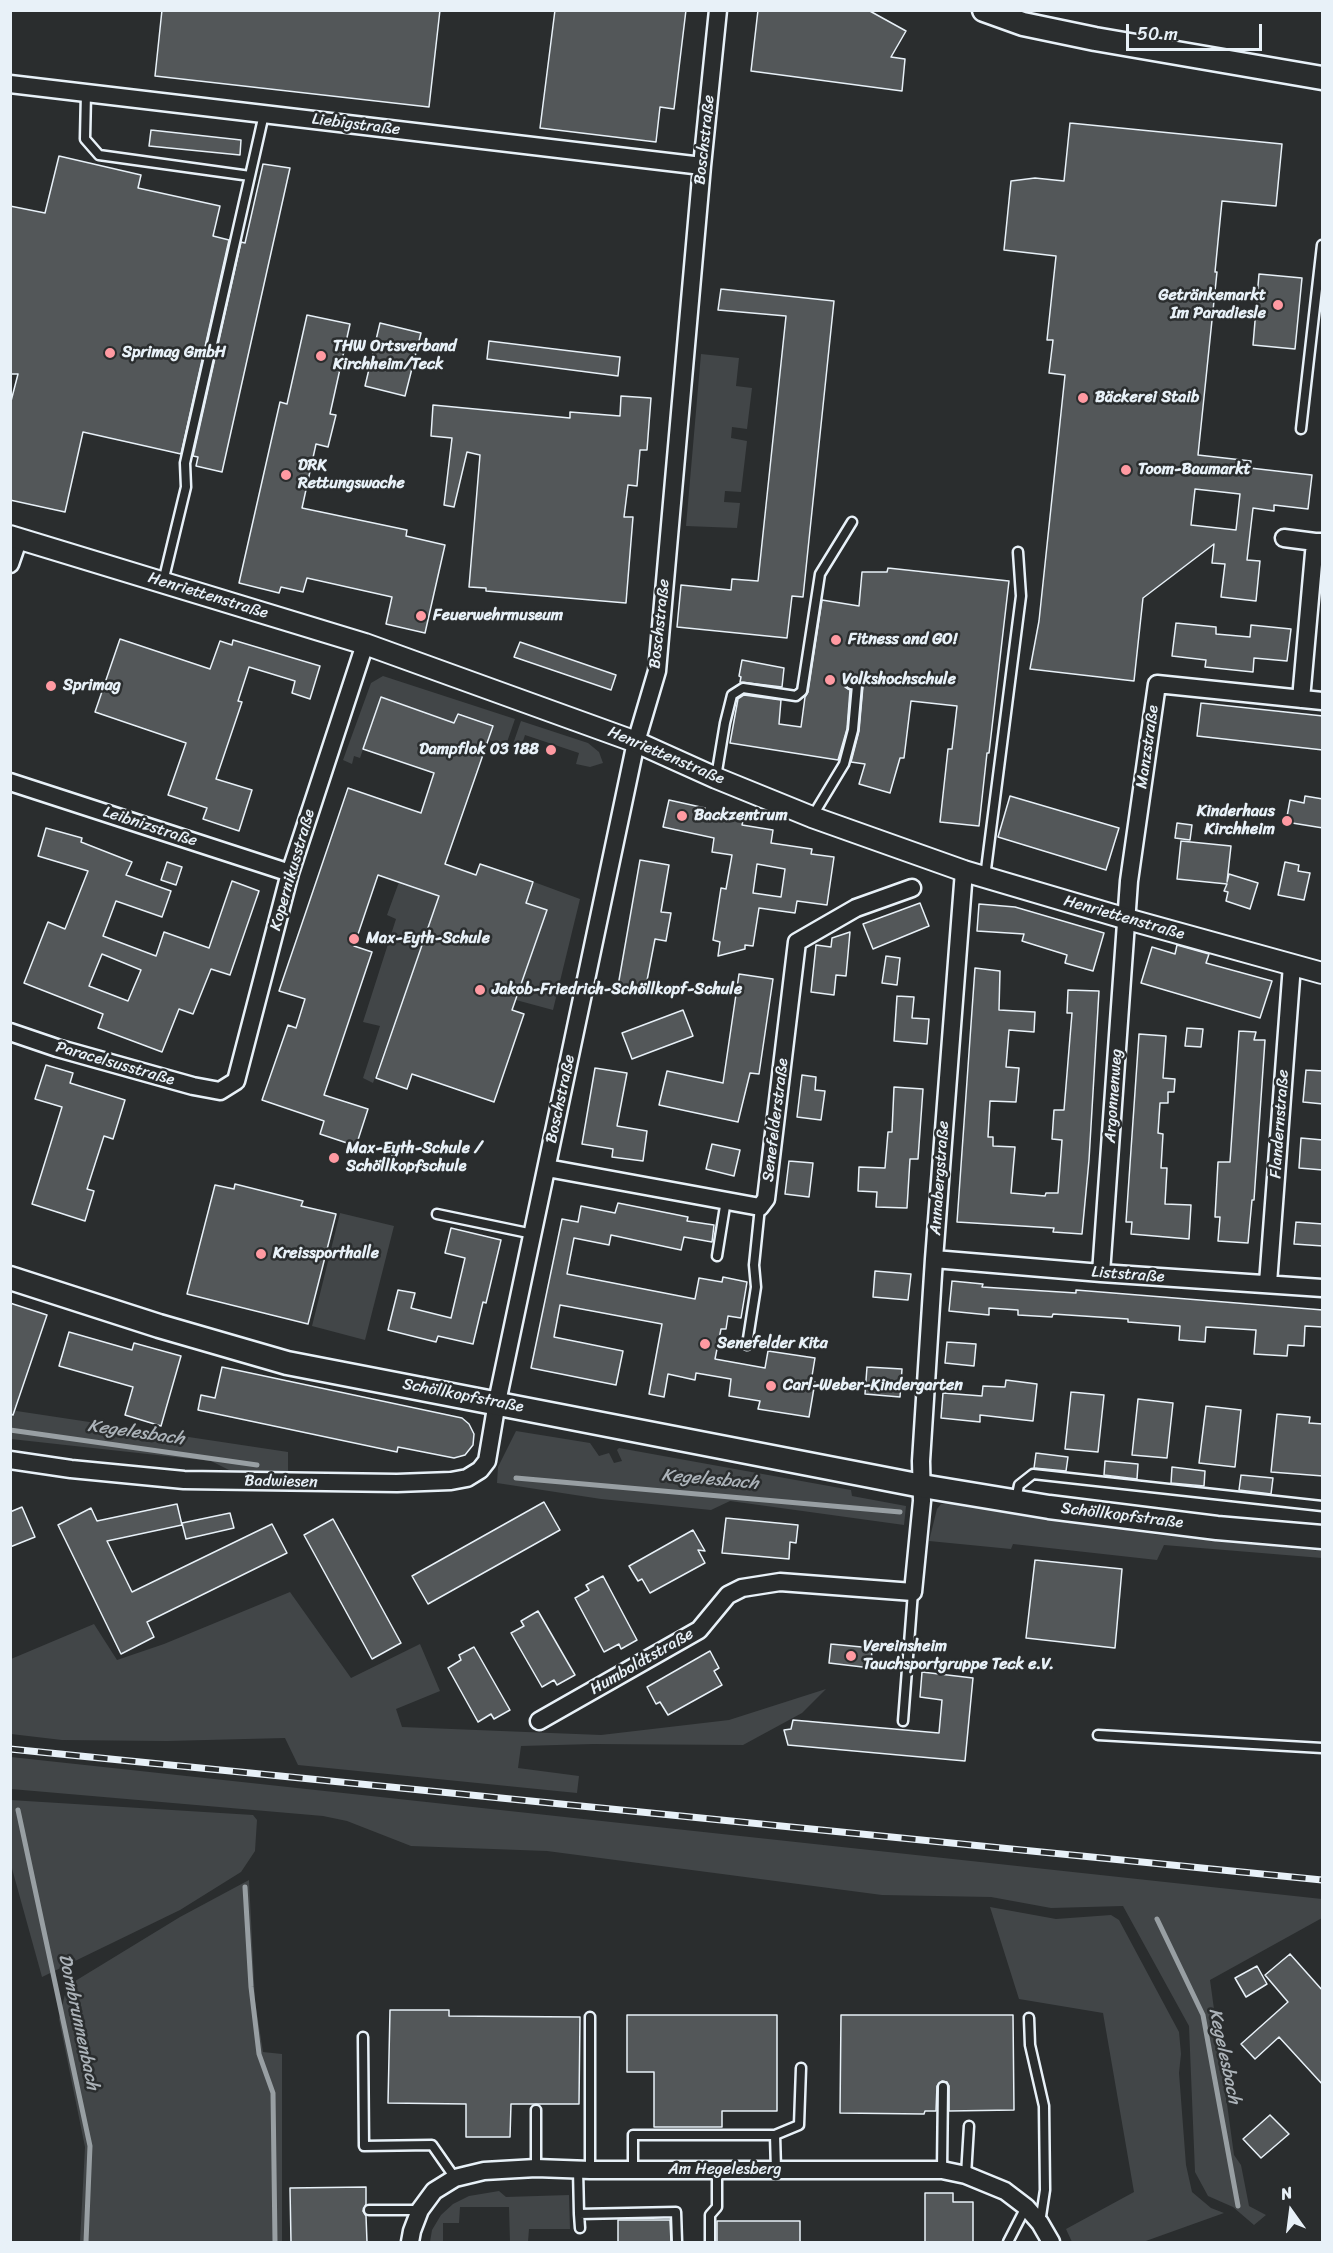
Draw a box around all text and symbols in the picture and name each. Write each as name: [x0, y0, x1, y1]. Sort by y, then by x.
scale bar: [1129, 12, 1266, 50]
text: 50 m: [1137, 18, 1178, 50]
street label: Boschstraße: [691, 94, 719, 186]
street label: Liebigstraße: [311, 110, 401, 140]
place label: Getränkemarkt Im Paradiesle: [1158, 286, 1266, 324]
marker: Getränkemarkt Im Paradiesle: [1271, 298, 1285, 312]
place label: THW Ortsverband Kirchheim/Teck: [333, 337, 457, 375]
place label: Sprimag GmbH: [122, 343, 226, 363]
marker: Sprimag GmbH: [103, 346, 117, 360]
marker: THW Ortsverband Kirchheim/Teck: [314, 349, 328, 363]
place label: Bäckerei Staib: [1095, 388, 1199, 408]
marker: Bäckerei Staib: [1076, 391, 1090, 405]
place label: DRK Rettungswache: [298, 456, 405, 494]
place label: Toom-Baumarkt: [1138, 460, 1251, 480]
marker: Toom-Baumarkt: [1119, 463, 1133, 477]
marker: DRK Rettungswache: [279, 468, 293, 482]
street label: Henriettenstraße: [146, 569, 270, 623]
street label: Boschstraße: [646, 578, 674, 670]
place label: Feuerwehrmuseum: [433, 606, 563, 626]
marker: Feuerwehrmuseum: [414, 609, 428, 623]
place label: Fitness and GO!: [848, 630, 957, 650]
marker: Fitness and GO!: [829, 633, 843, 647]
place label: Volkshochschule: [842, 670, 956, 690]
marker: Volkshochschule: [823, 673, 837, 687]
place label: Sprimag: [63, 676, 121, 696]
marker: Sprimag: [44, 679, 58, 693]
street label: Manzstraße: [1133, 704, 1163, 790]
street label: Henriettenstraße: [605, 723, 727, 789]
place label: Dampflok 03 188: [419, 740, 539, 760]
marker: Dampflok 03 188: [544, 743, 558, 757]
place label: Kinderhaus Kirchheim: [1197, 802, 1275, 840]
street label: Leibnizstraße: [101, 803, 199, 851]
place label: Backzentrum: [694, 806, 787, 826]
street label: Kopernikusstraße: [266, 807, 320, 933]
marker: Backzentrum: [675, 809, 689, 823]
marker: Kinderhaus Kirchheim: [1280, 814, 1294, 828]
street label: Henriettenstraße: [1061, 892, 1187, 944]
place label: Max-Eyth-Schule: [366, 929, 490, 949]
marker: Max-Eyth-Schule: [347, 932, 361, 946]
place label: Jakob-Friedrich-Schöllkopf-Schule: [492, 980, 742, 1000]
marker: Jakob-Friedrich-Schöllkopf-Schule: [473, 983, 487, 997]
street label: Paracelsusstraße: [53, 1038, 177, 1090]
street label: Argonnenweg: [1101, 1048, 1127, 1144]
street label: Boschstraße: [542, 1053, 580, 1145]
street label: Senefelderstraße: [759, 1057, 793, 1183]
street label: Flandernstraße: [1267, 1069, 1293, 1179]
street label: Annabergstraße: [926, 1120, 954, 1236]
place label: Max-Eyth-Schule / Schöllkopfschule: [346, 1139, 482, 1177]
marker: Max-Eyth-Schule / Schöllkopfschule: [327, 1151, 341, 1165]
place label: Kreissporthalle: [273, 1244, 379, 1264]
marker: Kreissporthalle: [254, 1247, 268, 1261]
street label: Liststraße: [1091, 1263, 1165, 1287]
place label: Senefelder Kita: [717, 1334, 828, 1354]
marker: Senefelder Kita: [698, 1337, 712, 1351]
street label: Schöllkopfstraße: [401, 1375, 525, 1417]
place label: Carl-Weber-Kindergarten: [783, 1376, 963, 1396]
marker: Carl-Weber-Kindergarten: [764, 1379, 778, 1393]
water label: Kegelesbach: [86, 1416, 186, 1450]
water label: Kegelesbach: [661, 1465, 759, 1495]
street label: Badwiesen: [244, 1472, 318, 1492]
street label: Schöllkopfstraße: [1060, 1499, 1184, 1533]
street label: Humboldtstraße: [587, 1625, 697, 1699]
place label: Vereinsheim Tauchsportgruppe Teck e.V.: [863, 1637, 1054, 1675]
marker: Vereinsheim Tauchsportgruppe Teck e.V.: [844, 1649, 858, 1663]
water label: Dornbrunnenbach: [53, 1952, 103, 2092]
water label: Kegelesbach: [1203, 2006, 1245, 2106]
street label: Am Hegelesberg: [668, 2160, 782, 2180]
text: N: [1278, 2178, 1295, 2208]
north arrow: [1261, 2181, 1321, 2241]

